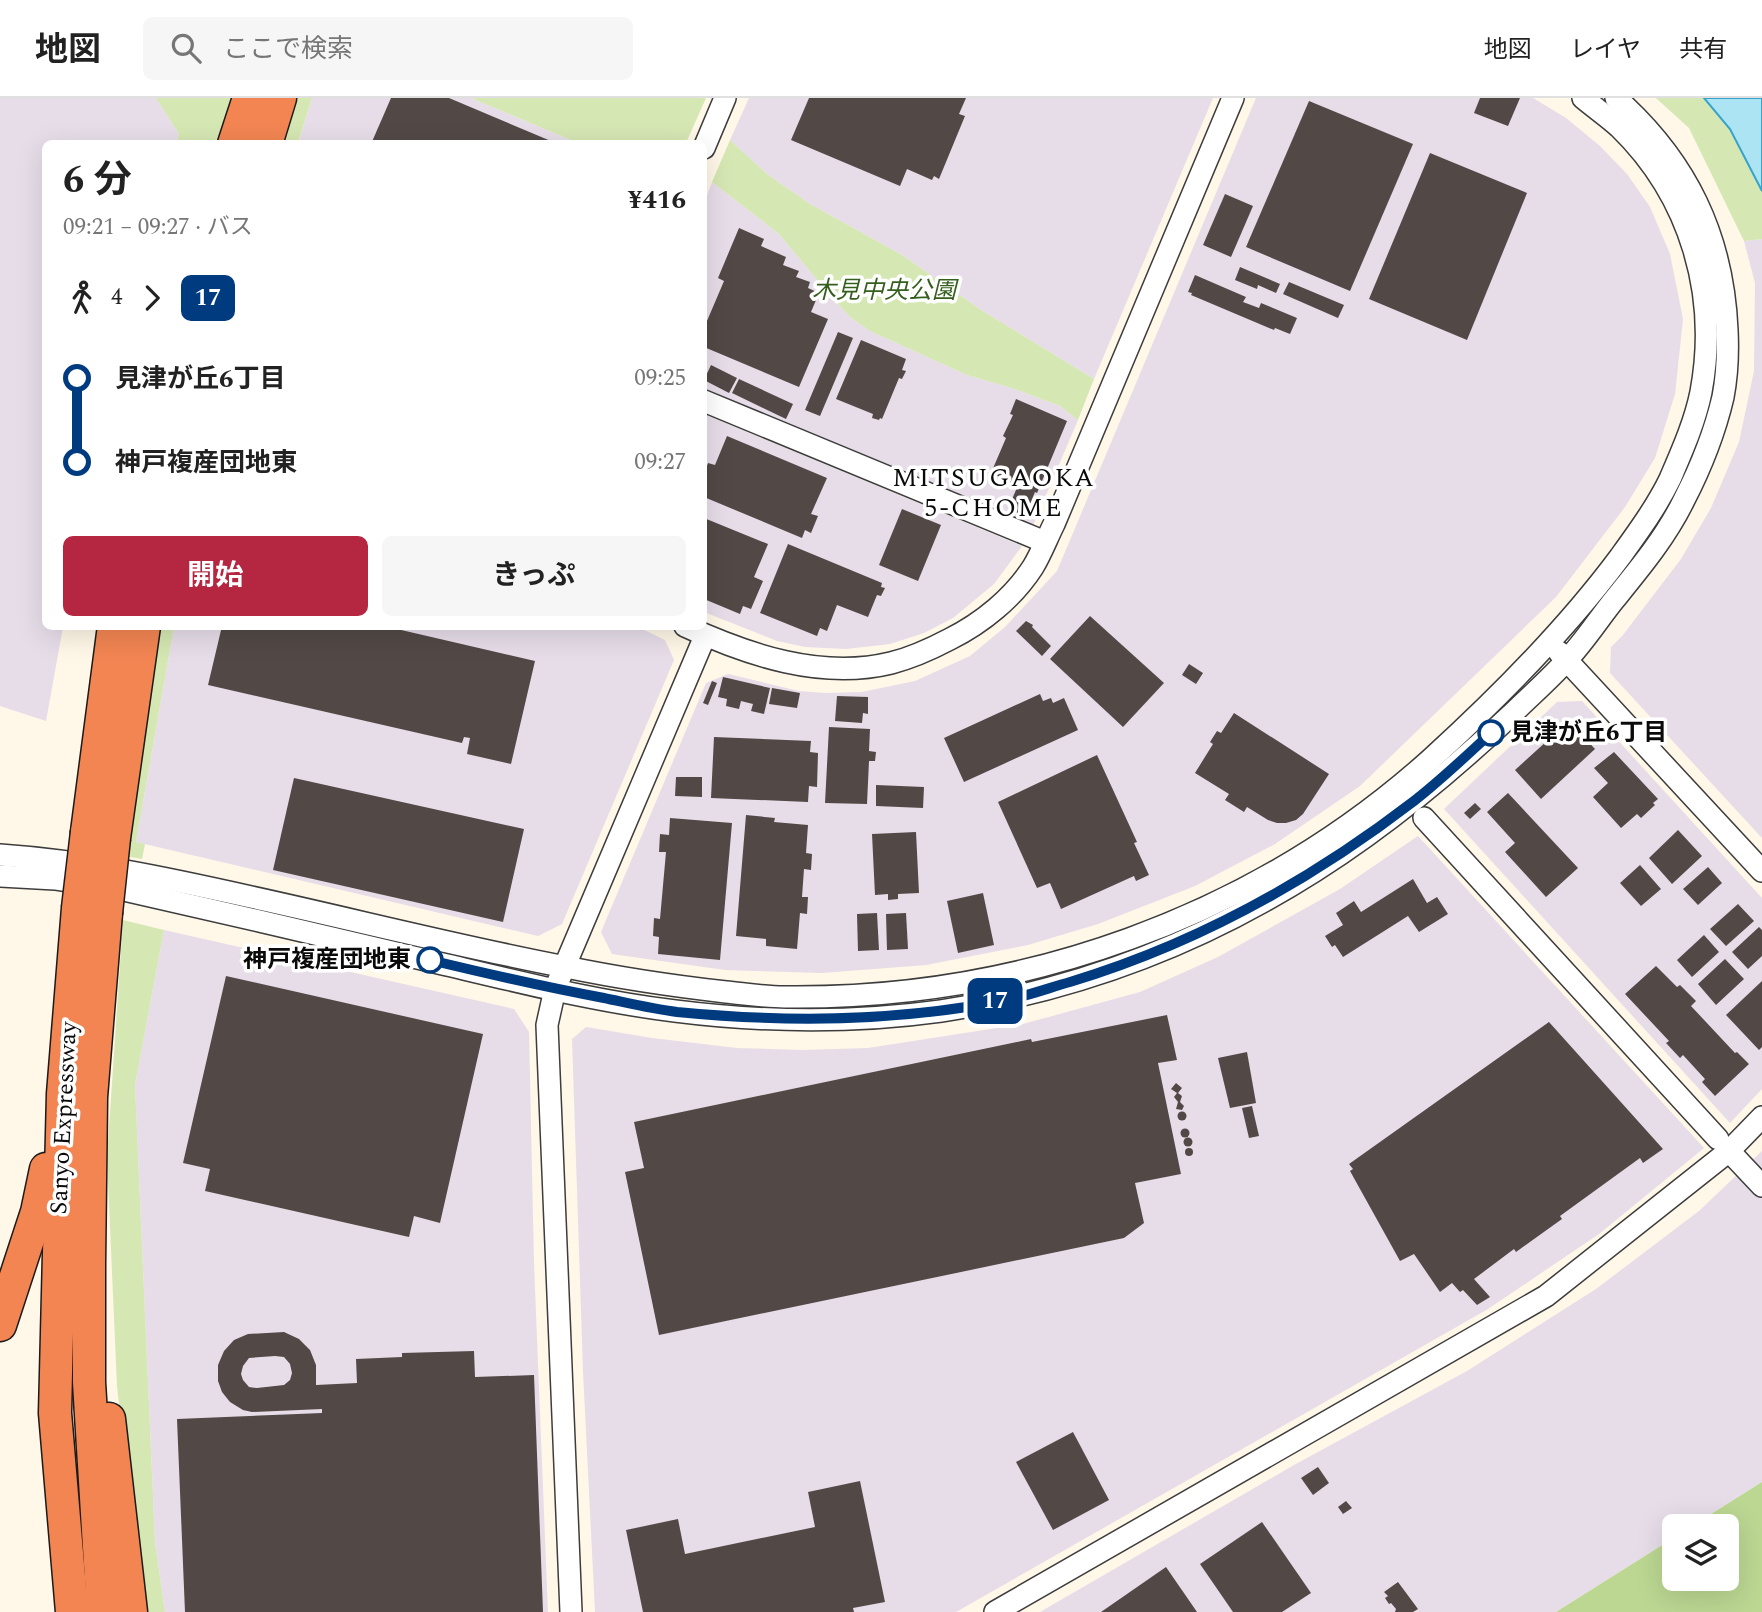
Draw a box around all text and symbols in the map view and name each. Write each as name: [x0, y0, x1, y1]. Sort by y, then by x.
search box: [143, 17, 633, 80]
text: 地図: [35, 25, 101, 75]
icon: search: [167, 29, 205, 67]
text: ここで検索: [223, 29, 353, 69]
text: 地図: [1484, 32, 1532, 68]
text: レイヤ: [1570, 32, 1641, 68]
text: 共有: [1679, 32, 1727, 68]
text: 6 分: [63, 152, 132, 210]
text: ¥416: [628, 180, 686, 220]
text: 09:21 – 09:27 · バス: [63, 210, 253, 245]
park label: 木見中央公園: [812, 273, 959, 309]
icon: walk: [63, 279, 101, 317]
icon: forward: [133, 279, 171, 317]
text: 4: [111, 280, 123, 315]
text: 17: [195, 280, 221, 316]
text: 見津が丘6丁目: [115, 359, 286, 399]
text: 09:25: [634, 361, 686, 396]
text: 神戸複産団地東: [115, 443, 297, 483]
text: 09:27: [634, 445, 686, 480]
district label: MITSUGAOKA 5-CHOME: [892, 458, 1096, 528]
button: 開始: [63, 536, 368, 616]
button: きっぷ: [382, 536, 686, 616]
place label: 見津が丘6丁目: [1510, 715, 1667, 751]
marker: 見津が丘6丁目: [1478, 720, 1504, 746]
place label: 神戸複産団地東: [243, 942, 411, 978]
marker: 神戸複産団地東: [417, 947, 443, 973]
line badge: 17: [964, 978, 1026, 1024]
text: 17: [982, 983, 1008, 1019]
street label: Sanyo Expressway: [41, 1019, 87, 1215]
map controls: [1662, 1514, 1739, 1591]
button: layers: [1662, 1514, 1739, 1591]

